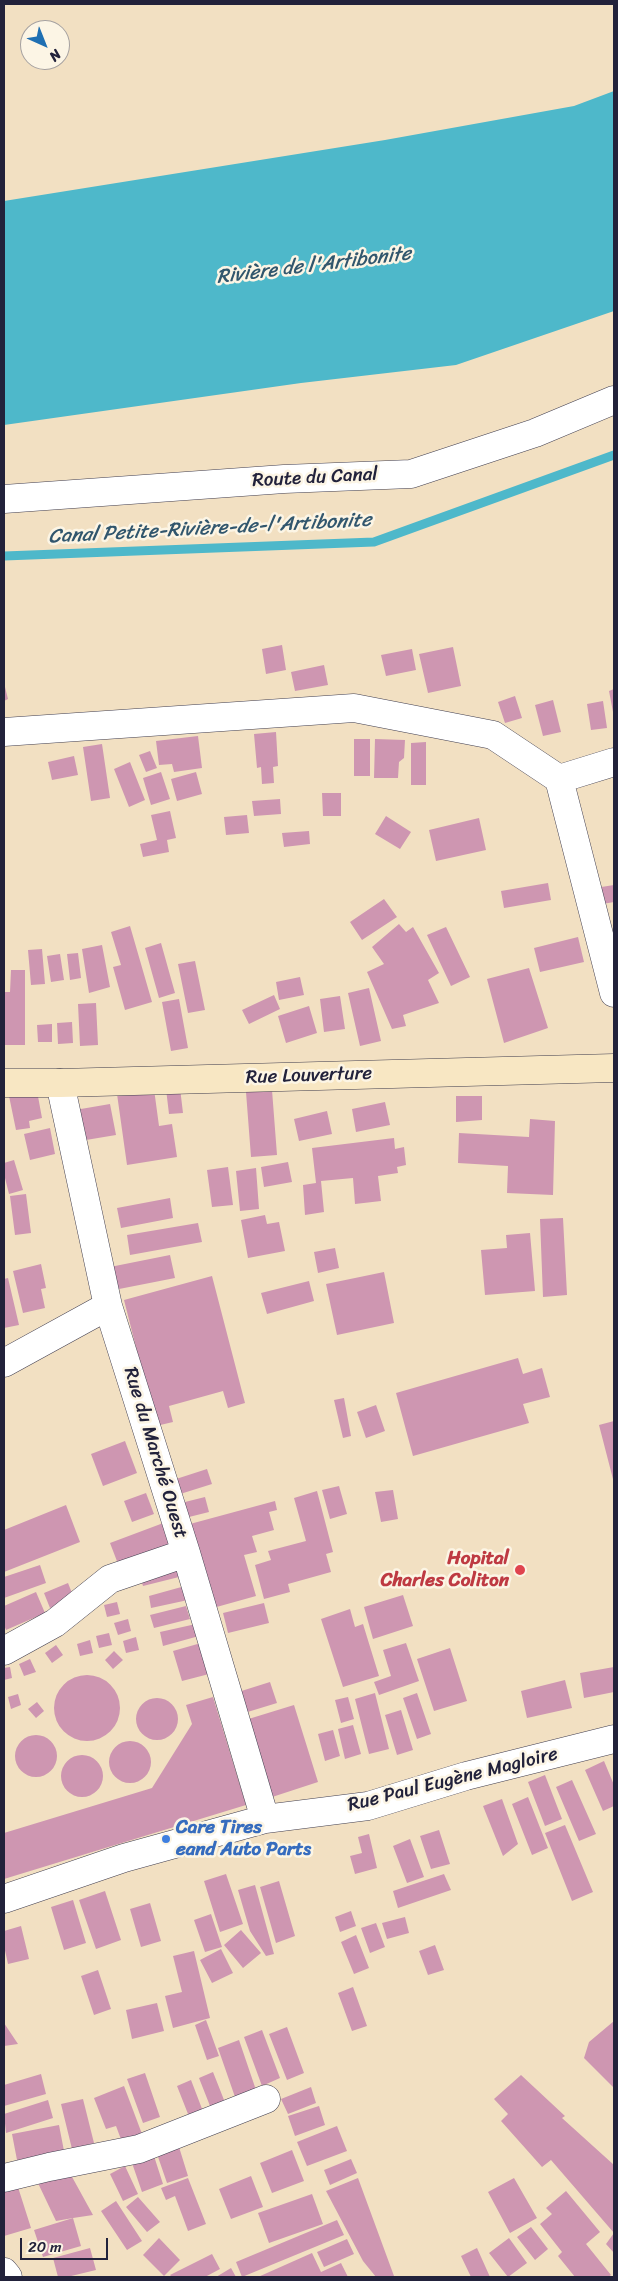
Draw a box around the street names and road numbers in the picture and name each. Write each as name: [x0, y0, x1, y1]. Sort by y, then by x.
street label: Route du Canal: [252, 463, 378, 493]
street label: Rue Louverture: [246, 1062, 372, 1090]
street label: Rue du Marché Ouest: [118, 1365, 192, 1541]
street label: Rue Paul Eugène Magloire: [346, 1743, 560, 1817]

